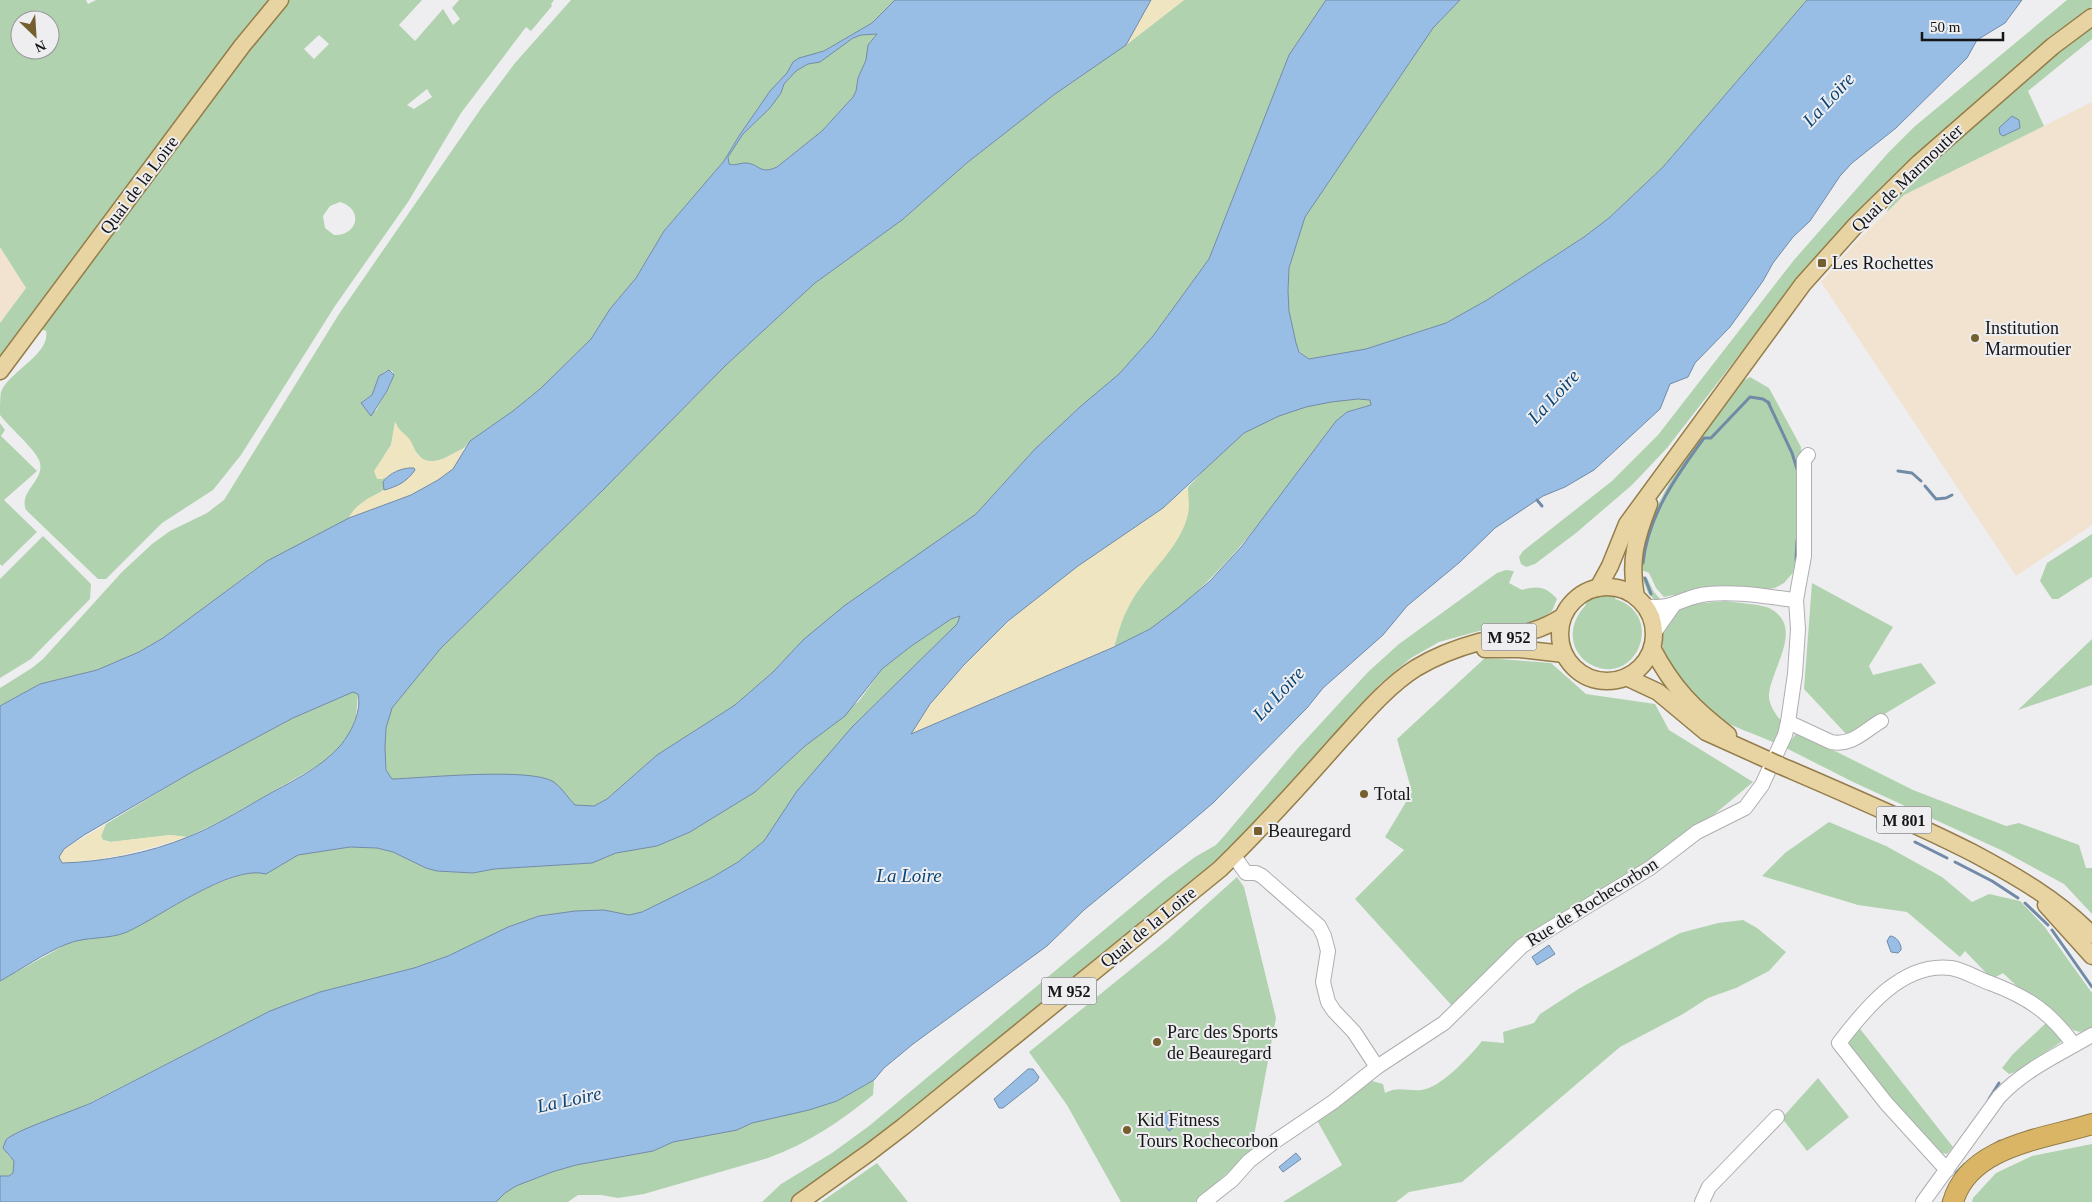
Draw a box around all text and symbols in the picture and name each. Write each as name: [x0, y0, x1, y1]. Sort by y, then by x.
north arrow: [10, 10, 60, 60]
scale bar: [1922, 10, 2003, 42]
text: 50 m: [1930, 19, 1961, 35]
text: N: [33, 37, 48, 55]
water label: La Loire: [1798, 68, 1858, 131]
street label: Quai de Marmoutier: [1847, 120, 1967, 236]
street label: Quai de la Loire: [96, 132, 182, 238]
place label: Les Rochettes: [1832, 253, 1933, 273]
marker: Les Rochettes: [1816, 257, 1828, 269]
place label: Institution Marmoutier: [1985, 318, 2071, 359]
marker: Institution Marmoutier: [1969, 332, 1981, 344]
water label: La Loire: [1523, 365, 1583, 428]
road number: M 952: [1482, 624, 1536, 650]
water label: La Loire: [1248, 662, 1308, 725]
place label: Total: [1374, 784, 1411, 804]
marker: Total: [1358, 788, 1370, 800]
road number: M 801: [1876, 806, 1932, 834]
place label: Beauregard: [1268, 821, 1351, 841]
marker: Beauregard: [1252, 825, 1264, 837]
street label: Rue de Rochecorbon: [1523, 854, 1661, 950]
water label: La Loire: [875, 865, 942, 886]
street label: Quai de la Loire: [1096, 882, 1200, 972]
road number: M 952: [1042, 978, 1096, 1004]
place label: Parc des Sports de Beauregard: [1167, 1022, 1278, 1063]
marker: Parc des Sports de Beauregard: [1151, 1036, 1163, 1048]
water label: La Loire: [534, 1082, 603, 1117]
place label: Kid Fitness Tours Rochecorbon: [1137, 1110, 1278, 1151]
marker: Kid Fitness Tours Rochecorbon: [1121, 1124, 1133, 1136]

